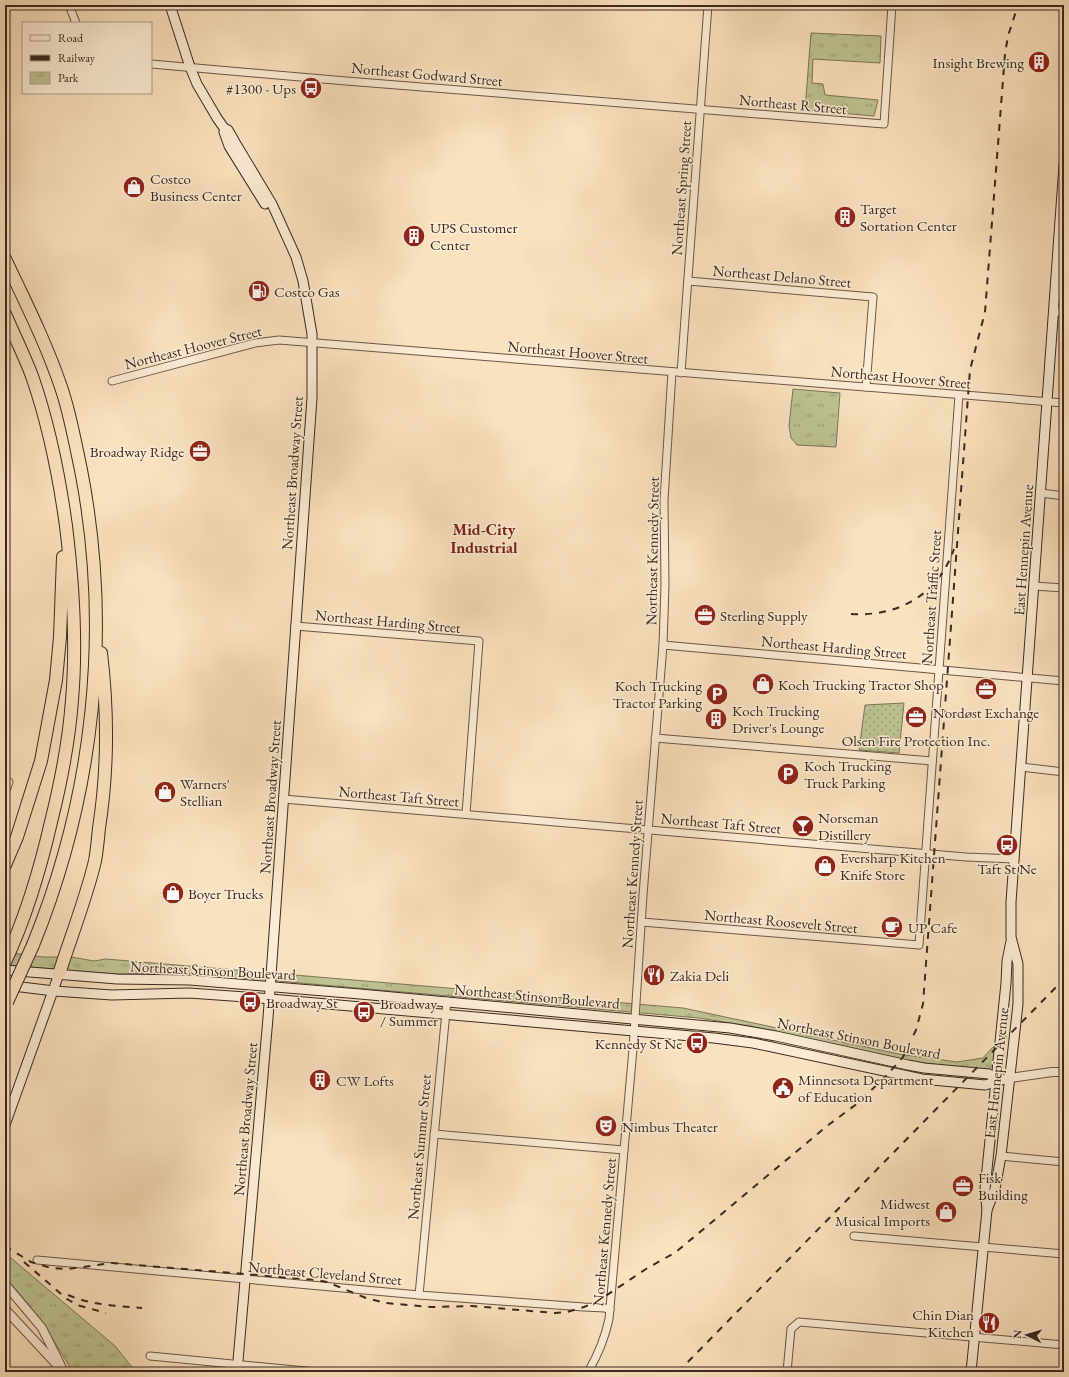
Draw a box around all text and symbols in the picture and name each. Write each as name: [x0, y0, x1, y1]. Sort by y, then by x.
legend: [22, 22, 152, 94]
text: Road: [58, 30, 84, 46]
building icon: Insight Brewing: [1026, 49, 1052, 75]
text: Railway: [58, 50, 96, 66]
place label: Insight Brewing: [932, 53, 1024, 72]
street label: Northeast Godward Street: [351, 58, 504, 90]
text: Park: [58, 70, 79, 86]
bus stop icon: #1300 - Ups: [298, 75, 324, 101]
place label: #1300 - Ups: [226, 79, 296, 98]
street label: Northeast R Street: [738, 90, 848, 118]
street label: Northeast Spring Street: [667, 120, 695, 256]
place label: Costco Business Center: [150, 169, 242, 205]
shop icon: Costco Business Center: [121, 174, 147, 200]
place label: Target Sortation Center: [860, 199, 957, 235]
building icon: Target Sortation Center: [832, 204, 858, 230]
place label: UPS Customer Center: [430, 218, 517, 254]
building icon: UPS Customer Center: [401, 223, 427, 249]
street label: Northeast Delano Street: [712, 260, 852, 292]
fuel station icon: Costco Gas: [246, 278, 272, 304]
place label: Costco Gas: [274, 282, 340, 301]
street label: Northeast Hoover Street: [122, 321, 264, 373]
street label: Northeast Hoover Street: [507, 336, 649, 368]
street label: Northeast Hoover Street: [830, 361, 972, 393]
street label: Northeast Broadway Street: [277, 395, 307, 551]
office icon: Broadway Ridge: [187, 438, 213, 464]
place label: Broadway Ridge: [90, 442, 184, 461]
street label: Northeast Kennedy Street: [641, 476, 663, 626]
street label: East Hennepin Avenue: [1009, 483, 1037, 616]
district label: Mid-City Industrial: [450, 519, 518, 558]
street label: Northeast Traffic Street: [917, 529, 945, 665]
office icon: Sterling Supply: [692, 602, 718, 628]
street label: Northeast Harding Street: [314, 605, 462, 637]
place label: Sterling Supply: [720, 606, 808, 625]
street label: Northeast Harding Street: [760, 631, 908, 663]
shop icon: Koch Trucking Tractor Shop: [750, 671, 776, 697]
place label: Koch Trucking Tractor Shop: [778, 675, 944, 694]
place label: Koch Trucking Tractor Parking: [613, 676, 702, 712]
office icon: Nordøst Exchange: [973, 676, 999, 702]
parking icon: Koch Trucking Tractor Parking: [704, 681, 730, 707]
place label: Koch Trucking Driver's Lounge: [732, 701, 824, 737]
place label: Nordøst Exchange: [933, 703, 1039, 722]
office icon: Olsen Fire Protection Inc.: [903, 704, 929, 730]
building icon: Koch Trucking Driver's Lounge: [703, 706, 729, 732]
street label: Northeast Broadway Street: [255, 719, 285, 875]
place label: Olsen Fire Protection Inc.: [842, 731, 990, 750]
place label: Koch Trucking Truck Parking: [804, 756, 892, 792]
parking icon: Koch Trucking Truck Parking: [775, 761, 801, 787]
place label: Warners' Stellian: [180, 774, 230, 810]
shop icon: Warners' Stellian: [152, 779, 178, 805]
street label: Northeast Taft Street: [338, 781, 460, 811]
street label: Northeast Kennedy Street: [617, 799, 647, 949]
street label: Northeast Taft Street: [660, 808, 782, 838]
place label: Norseman Distillery: [818, 808, 879, 844]
bar icon: Norseman Distillery: [790, 813, 816, 839]
bus stop icon: Taft St Ne: [994, 832, 1020, 858]
place label: Eversharp Kitchen Knife Store: [840, 848, 946, 884]
shop icon: Eversharp Kitchen Knife Store: [812, 853, 838, 879]
place label: Taft St Ne: [977, 859, 1037, 878]
shop icon: Boyer Trucks: [160, 880, 186, 906]
place label: Boyer Trucks: [188, 884, 264, 903]
street label: Northeast Roosevelt Street: [704, 905, 859, 937]
cafe icon: UP Cafe: [879, 914, 905, 940]
place label: UP Cafe: [908, 918, 957, 937]
street label: Northeast Stinson Boulevard: [130, 956, 297, 984]
restaurant icon: Zakia Deli: [641, 962, 667, 988]
place label: Zakia Deli: [670, 966, 729, 985]
street label: Northeast Stinson Boulevard: [453, 979, 621, 1013]
bus stop icon: Broadway St: [237, 989, 263, 1015]
place label: Broadway St: [266, 993, 338, 1012]
place label: Broadway / Summer: [380, 994, 438, 1030]
bus stop icon: Broadway / Summer: [351, 999, 377, 1025]
street label: East Hennepin Avenue: [980, 1006, 1012, 1140]
street label: Northeast Stinson Boulevard: [776, 1013, 943, 1063]
bus stop icon: Kennedy St Ne: [684, 1030, 710, 1056]
place label: Kennedy St Ne: [595, 1034, 682, 1053]
street label: Northeast Broadway Street: [229, 1041, 261, 1197]
building icon: CW Lofts: [307, 1067, 333, 1093]
place label: Minnesota Department of Education: [798, 1070, 934, 1106]
place label: CW Lofts: [336, 1071, 394, 1090]
street label: Northeast Summer Street: [403, 1073, 435, 1221]
public building icon: Minnesota Department of Education: [770, 1075, 796, 1101]
theatre icon: Nimbus Theater: [593, 1113, 619, 1139]
place label: Nimbus Theater: [622, 1117, 718, 1136]
street label: Northeast Kennedy Street: [588, 1157, 620, 1307]
place label: Fisk Building: [978, 1168, 1028, 1204]
office icon: Fisk Building: [950, 1173, 976, 1199]
place label: Midwest Musical Imports: [835, 1194, 930, 1230]
shop icon: Midwest Musical Imports: [933, 1199, 959, 1225]
street label: Northeast Cleveland Street: [247, 1257, 403, 1289]
place label: Chin Dian Kitchen: [912, 1305, 974, 1341]
restaurant icon: Chin Dian Kitchen: [976, 1310, 1002, 1336]
north arrow: [1007, 1315, 1047, 1355]
text: N: [1010, 1329, 1024, 1339]

